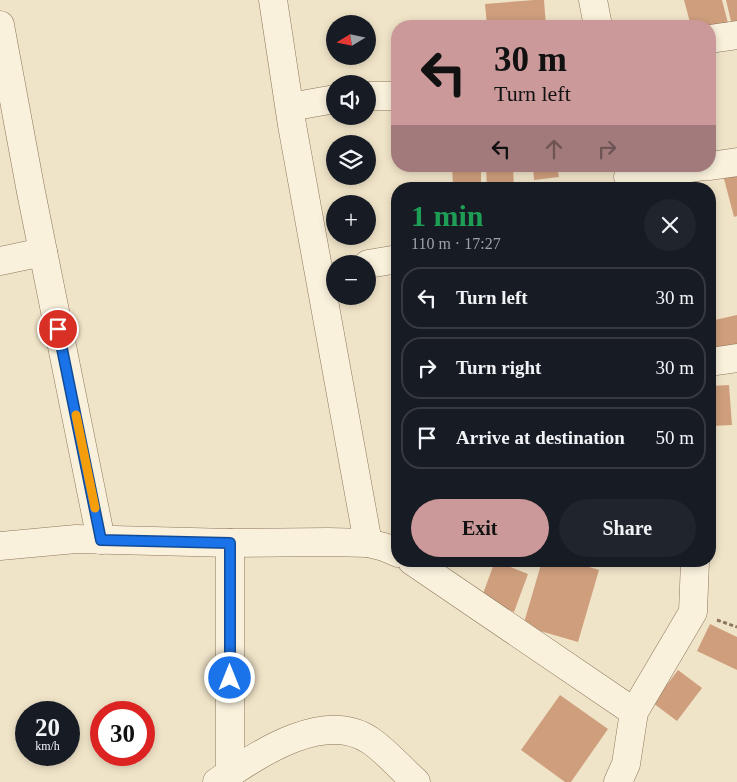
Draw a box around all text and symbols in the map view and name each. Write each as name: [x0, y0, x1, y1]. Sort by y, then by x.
north arrow: [326, 15, 376, 65]
map controls: [326, 15, 376, 305]
icon: left: [411, 40, 476, 105]
text: 30 m: [494, 40, 567, 79]
button: sound: [326, 75, 376, 125]
text: Turn left: [494, 81, 571, 106]
button: layers: [326, 135, 376, 185]
icon: left: [487, 135, 515, 163]
icon: ahead: [540, 135, 568, 163]
icon: right: [593, 135, 621, 163]
button: +: [326, 195, 376, 245]
text: 1 min: [411, 199, 484, 232]
button: close: [644, 199, 696, 251]
text: 110 m · 17:27: [411, 235, 501, 252]
button: −: [326, 255, 376, 305]
icon: left: [413, 284, 441, 312]
text: Turn left: [456, 287, 528, 308]
text: 30 m: [655, 287, 694, 308]
pin: [37, 308, 79, 350]
icon: arrive: [44, 315, 72, 343]
icon: right: [413, 354, 441, 382]
text: Turn right: [456, 357, 541, 378]
text: 30 m: [655, 357, 694, 378]
icon: arrive: [413, 424, 441, 452]
text: Arrive at destination: [456, 427, 625, 448]
text: 50 m: [655, 427, 694, 448]
button: Exit: [411, 499, 549, 557]
button: Share: [559, 499, 696, 557]
position arrow: [203, 651, 255, 703]
speed limit sign: 30: [90, 701, 155, 766]
text: 20: [35, 714, 60, 741]
text: km/h: [35, 739, 60, 753]

